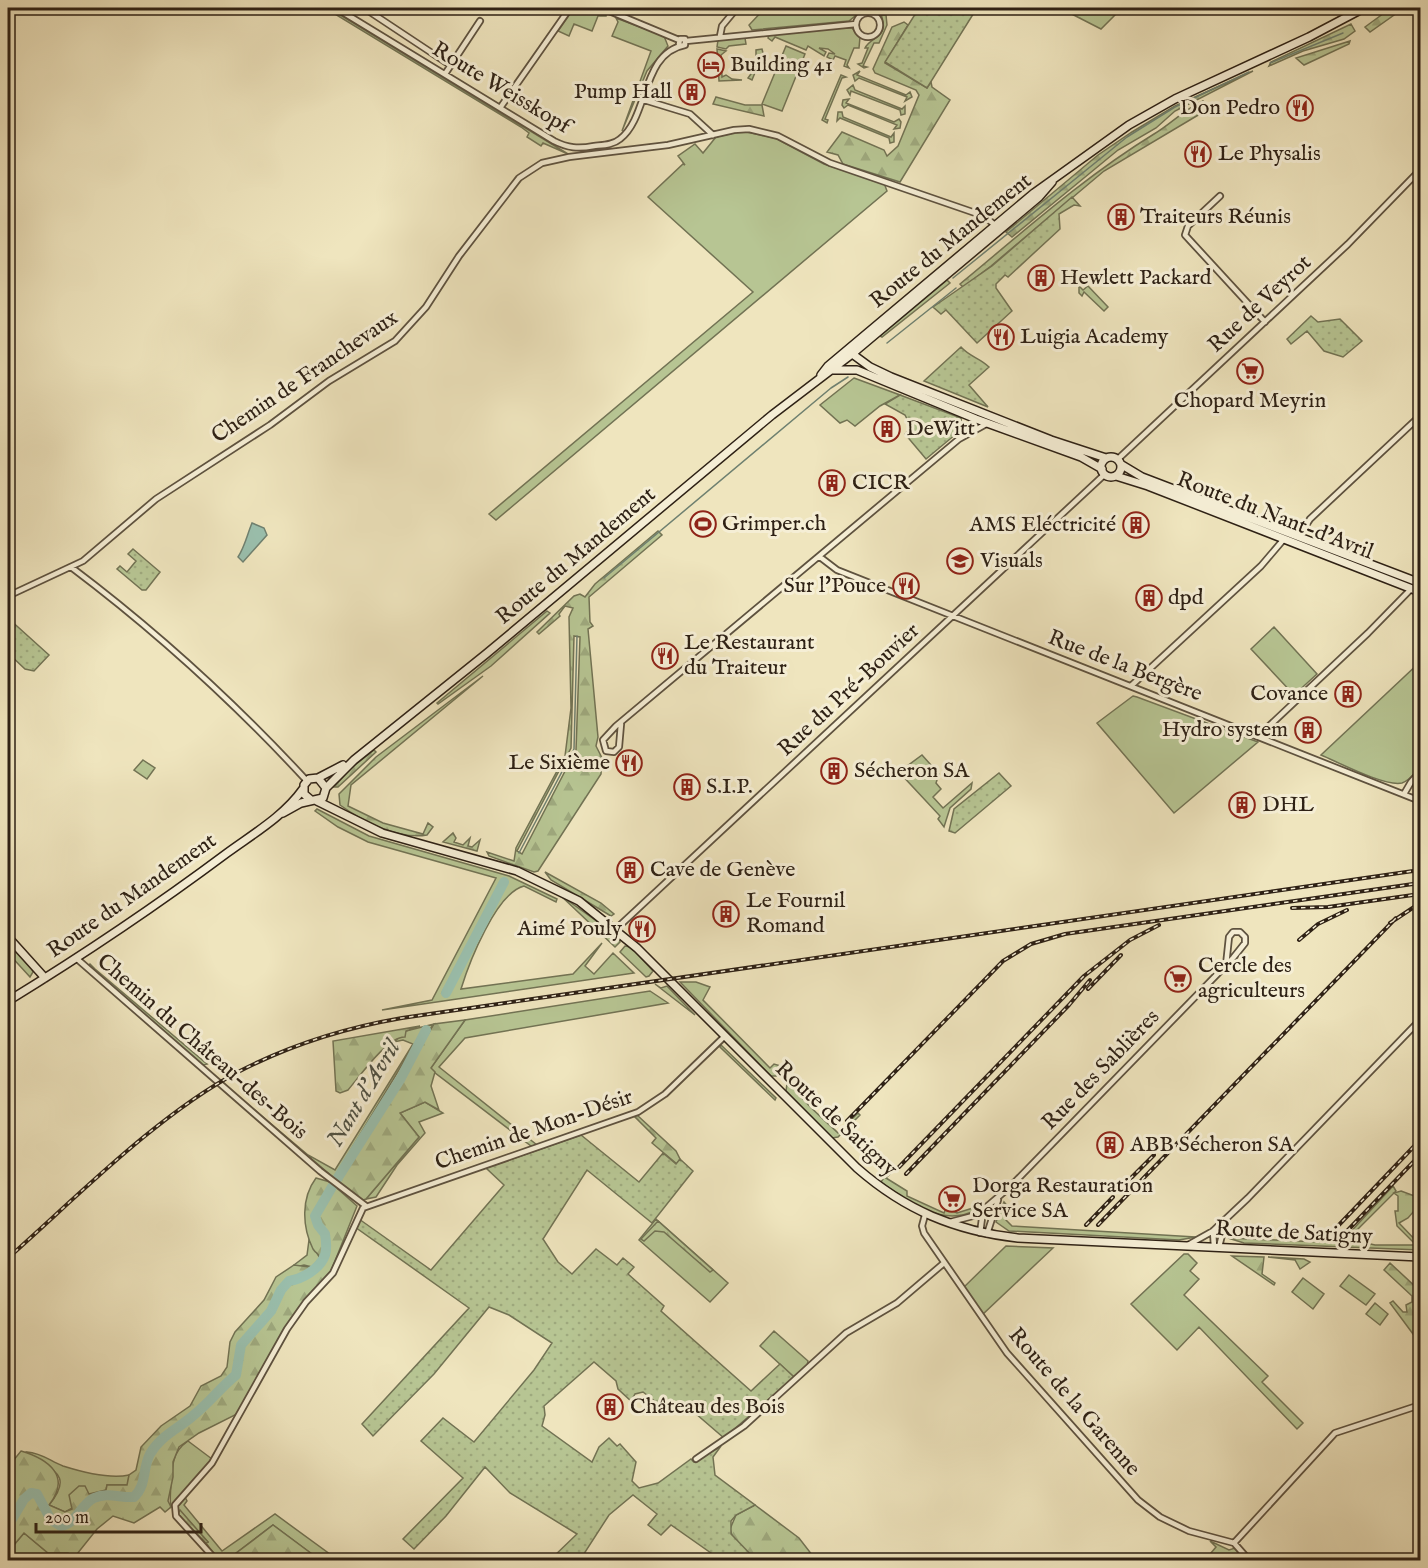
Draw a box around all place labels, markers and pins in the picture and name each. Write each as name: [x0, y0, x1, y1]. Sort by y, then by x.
hotel icon: Building 41: [696, 50, 726, 80]
place label: Building 41: [730, 51, 833, 79]
building icon: Pump Hall: [677, 77, 707, 107]
place label: Pump Hall: [574, 78, 672, 106]
restaurant icon: Don Pedro: [1285, 93, 1315, 123]
place label: Don Pedro: [1180, 94, 1280, 122]
restaurant icon: Le Physalis: [1183, 139, 1213, 169]
place label: Le Physalis: [1218, 140, 1321, 168]
building icon: Traiteurs Réunis: [1106, 202, 1136, 232]
place label: Traiteurs Réunis: [1140, 203, 1291, 231]
building icon: Hewlett Packard: [1026, 263, 1056, 293]
place label: Hewlett Packard: [1060, 264, 1212, 292]
restaurant icon: Luigia Academy: [986, 322, 1016, 352]
place label: Luigia Academy: [1020, 323, 1169, 351]
supermarket icon: Chopard Meyrin: [1235, 356, 1265, 386]
place label: Chopard Meyrin: [1174, 387, 1326, 415]
building icon: DeWitt: [872, 414, 902, 444]
place label: DeWitt: [906, 415, 976, 443]
building icon: CICR: [817, 468, 847, 498]
place label: CICR: [852, 469, 911, 497]
sports icon: Grimper.ch: [688, 509, 718, 539]
place label: Grimper.ch: [722, 510, 826, 538]
building icon: AMS Eléctricité: [1121, 510, 1151, 540]
place label: AMS Eléctricité: [968, 511, 1116, 539]
school or university icon: Visuals: [945, 546, 975, 576]
place label: Visuals: [979, 547, 1043, 575]
restaurant icon: Sur l'Pouce: [891, 571, 921, 601]
place label: Sur l'Pouce: [783, 572, 886, 600]
building icon: dpd: [1134, 583, 1164, 613]
place label: dpd: [1168, 584, 1204, 612]
place label: Le Restaurant du Traiteur: [684, 629, 815, 682]
restaurant icon: Le Restaurant du Traiteur: [650, 641, 680, 671]
building icon: Covance: [1333, 679, 1363, 709]
place label: Covance: [1250, 680, 1328, 708]
building icon: Hydro system: [1293, 715, 1323, 745]
place label: Hydro system: [1162, 716, 1288, 744]
restaurant icon: Le Sixième: [614, 748, 644, 778]
place label: Le Sixième: [508, 749, 610, 777]
building icon: Sécheron SA: [819, 756, 849, 786]
place label: Sécheron SA: [854, 757, 970, 785]
building icon: S.I.P.: [672, 772, 702, 802]
place label: S.I.P.: [706, 773, 753, 801]
building icon: DHL: [1227, 790, 1257, 820]
place label: DHL: [1262, 791, 1314, 819]
building icon: Cave de Genève: [615, 855, 645, 885]
place label: Cave de Genève: [650, 856, 795, 884]
place label: Le Fournil Romand: [746, 887, 845, 940]
building icon: Le Fournil Romand: [711, 899, 741, 929]
restaurant icon: Aimé Pouly: [627, 914, 657, 944]
place label: Aimé Pouly: [516, 915, 622, 943]
place label: Cercle des agriculteurs: [1198, 952, 1305, 1005]
supermarket icon: Cercle des agriculteurs: [1163, 964, 1193, 994]
building icon: ABB Sécheron SA: [1095, 1130, 1125, 1160]
place label: ABB Sécheron SA: [1129, 1131, 1295, 1159]
place label: Dorga Restauration Service SA: [972, 1172, 1153, 1225]
supermarket icon: Dorga Restauration Service SA: [937, 1184, 967, 1214]
building icon: Château des Bois: [595, 1392, 625, 1422]
place label: Château des Bois: [630, 1393, 785, 1421]

